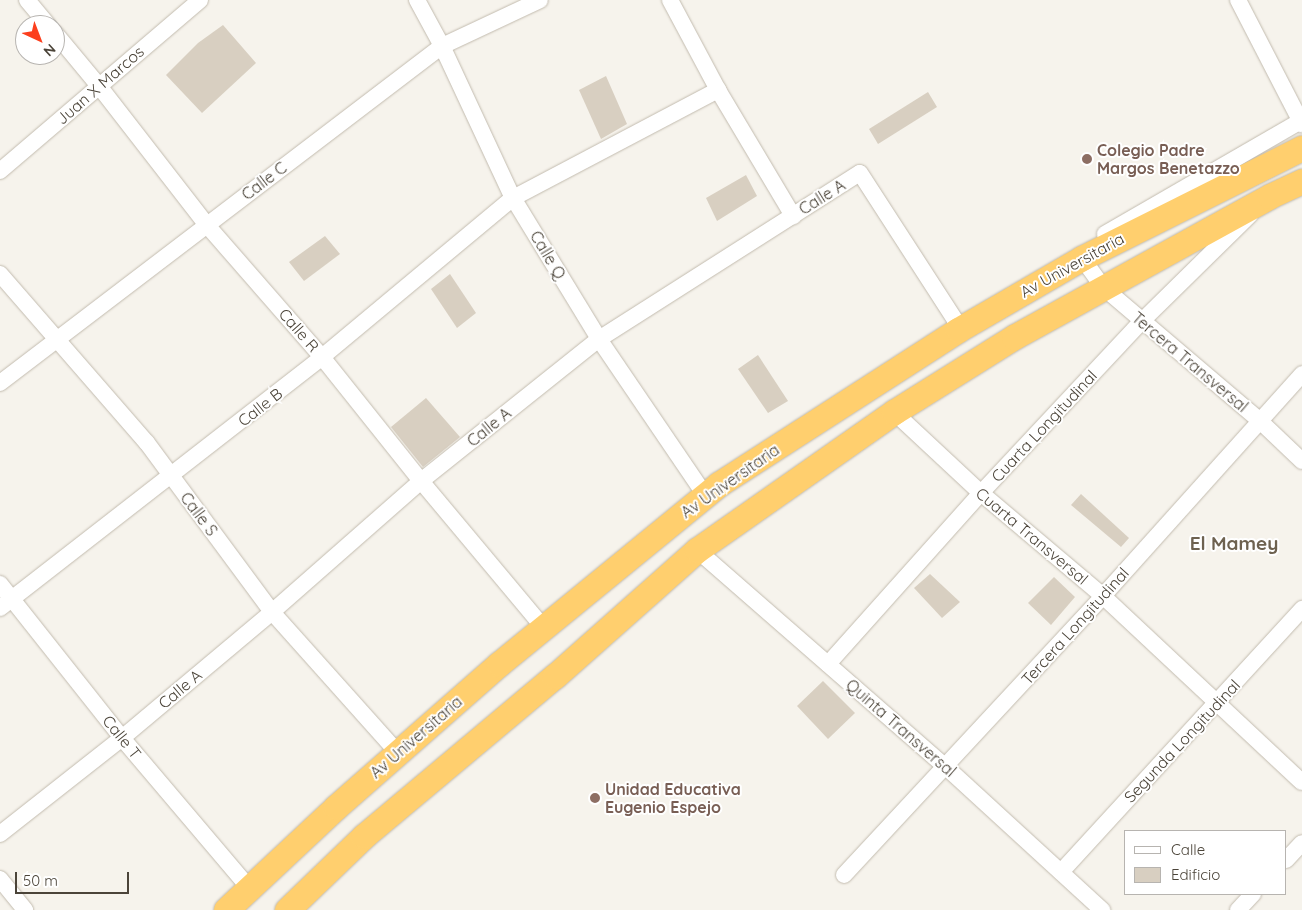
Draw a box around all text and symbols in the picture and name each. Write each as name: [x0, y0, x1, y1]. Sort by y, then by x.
north arrow: [15, 15, 65, 65]
text: N: [40, 40, 59, 60]
street label: Juan X Marcos: [52, 42, 148, 128]
place label: Colegio Padre Margos Benetazzo: [1097, 140, 1240, 178]
marker: Colegio Padre Margos Benetazzo: [1081, 153, 1093, 165]
street label: Calle C: [238, 158, 290, 204]
street label: Calle A: [795, 175, 849, 219]
street label: Calle Q: [526, 227, 570, 283]
street label: Av Universitaria: [1017, 229, 1127, 301]
street label: Calle R: [275, 304, 323, 356]
street label: Tercera Transversal: [1128, 308, 1252, 416]
street label: Cuarta Longitudinal: [987, 366, 1101, 486]
street label: Calle B: [234, 384, 286, 430]
street label: Calle A: [463, 403, 515, 451]
street label: Av Universitaria: [677, 440, 783, 522]
street label: Cuarta Transversal: [972, 483, 1092, 589]
street label: Calle S: [176, 488, 222, 540]
district label: El Mamey: [1190, 533, 1278, 555]
street label: Tercera Longitudinal: [1017, 563, 1133, 689]
street label: Calle A: [154, 665, 206, 713]
street label: Quinta Transversal: [842, 675, 960, 781]
street label: Segunda Longitudinal: [1120, 676, 1244, 806]
street label: Av Universitaria: [366, 692, 466, 782]
street label: Calle T: [99, 711, 145, 763]
place label: Unidad Educativa Eugenio Espejo: [605, 779, 741, 817]
marker: Unidad Educativa Eugenio Espejo: [589, 792, 601, 804]
legend: [1124, 830, 1287, 895]
text: Calle: [1171, 840, 1205, 859]
scale bar: [18, 862, 131, 894]
text: Edificio: [1171, 865, 1220, 884]
text: 50 m: [23, 871, 58, 890]

